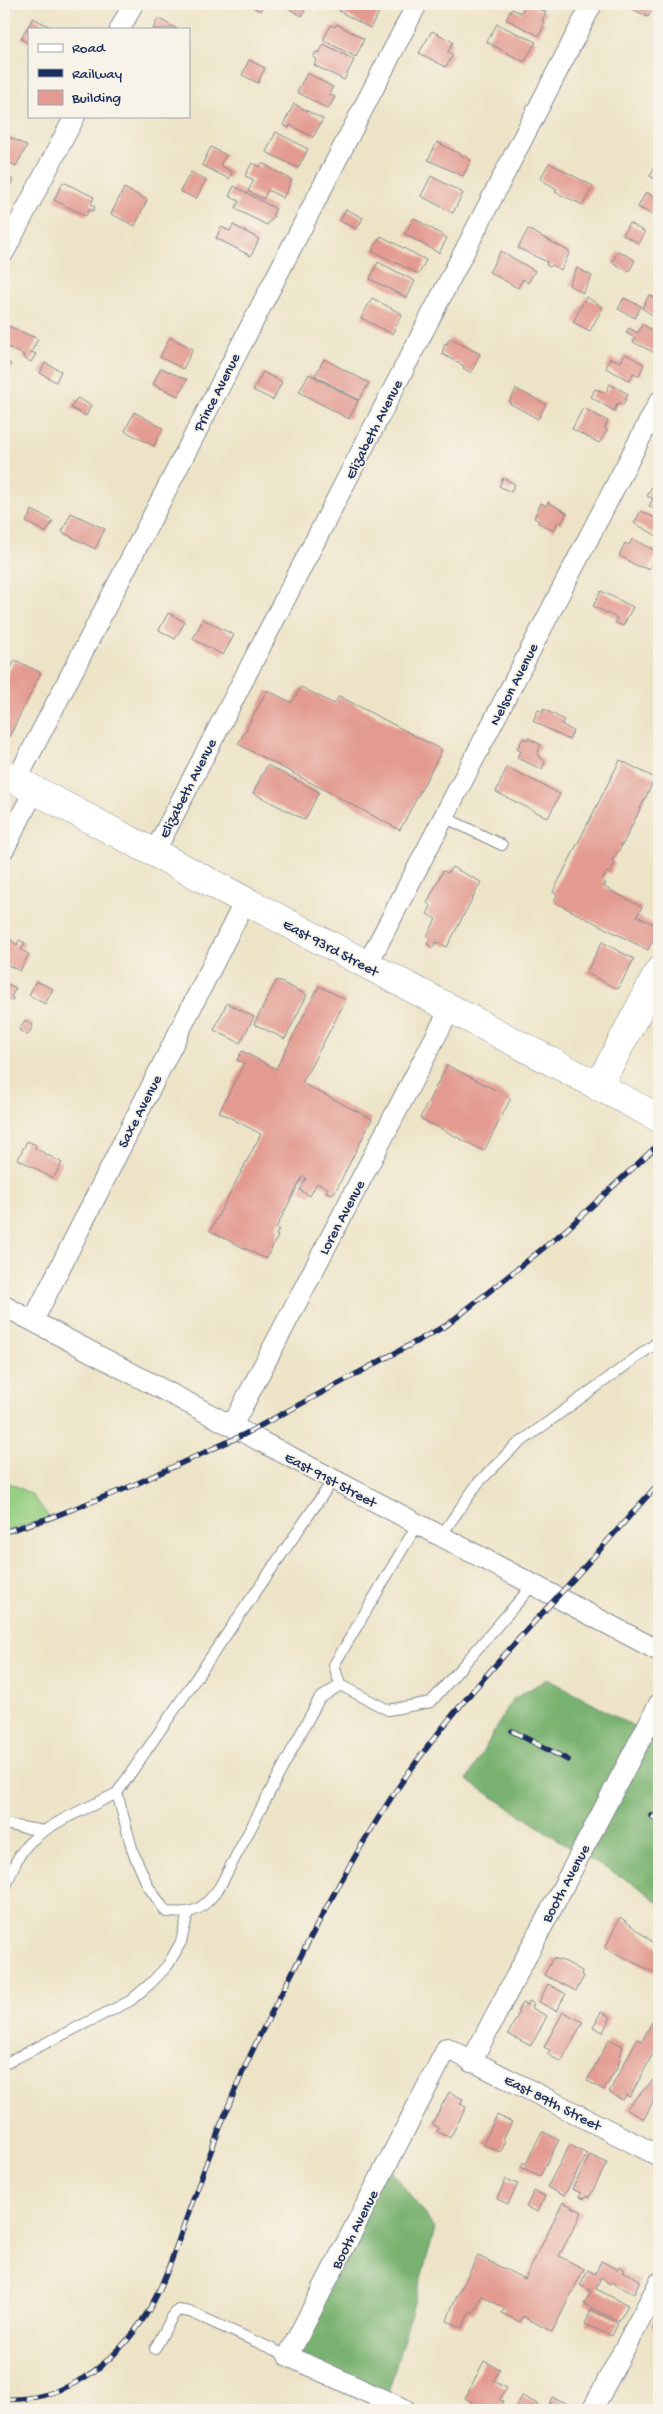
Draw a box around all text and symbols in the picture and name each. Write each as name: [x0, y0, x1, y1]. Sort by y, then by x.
legend: [28, 28, 190, 118]
text: Road: [72, 40, 106, 58]
text: Railway: [72, 66, 123, 84]
text: Building: [71, 90, 121, 108]
street label: Prince Avenue: [190, 351, 245, 436]
street label: Elizabeth Avenue: [342, 377, 408, 483]
street label: Nelson Avenue: [486, 641, 543, 729]
street label: Elizabeth Avenue: [156, 736, 222, 842]
street label: East 93rd Street: [279, 916, 383, 982]
street label: Saxe Avenue: [115, 1072, 167, 1151]
street label: Loren Avenue: [316, 1177, 370, 1258]
street label: East 91st Street: [281, 1449, 381, 1513]
street label: Booth Avenue: [538, 1841, 595, 1927]
street label: East 89th Street: [501, 2072, 605, 2137]
street label: Booth Avenue: [328, 2187, 383, 2273]

